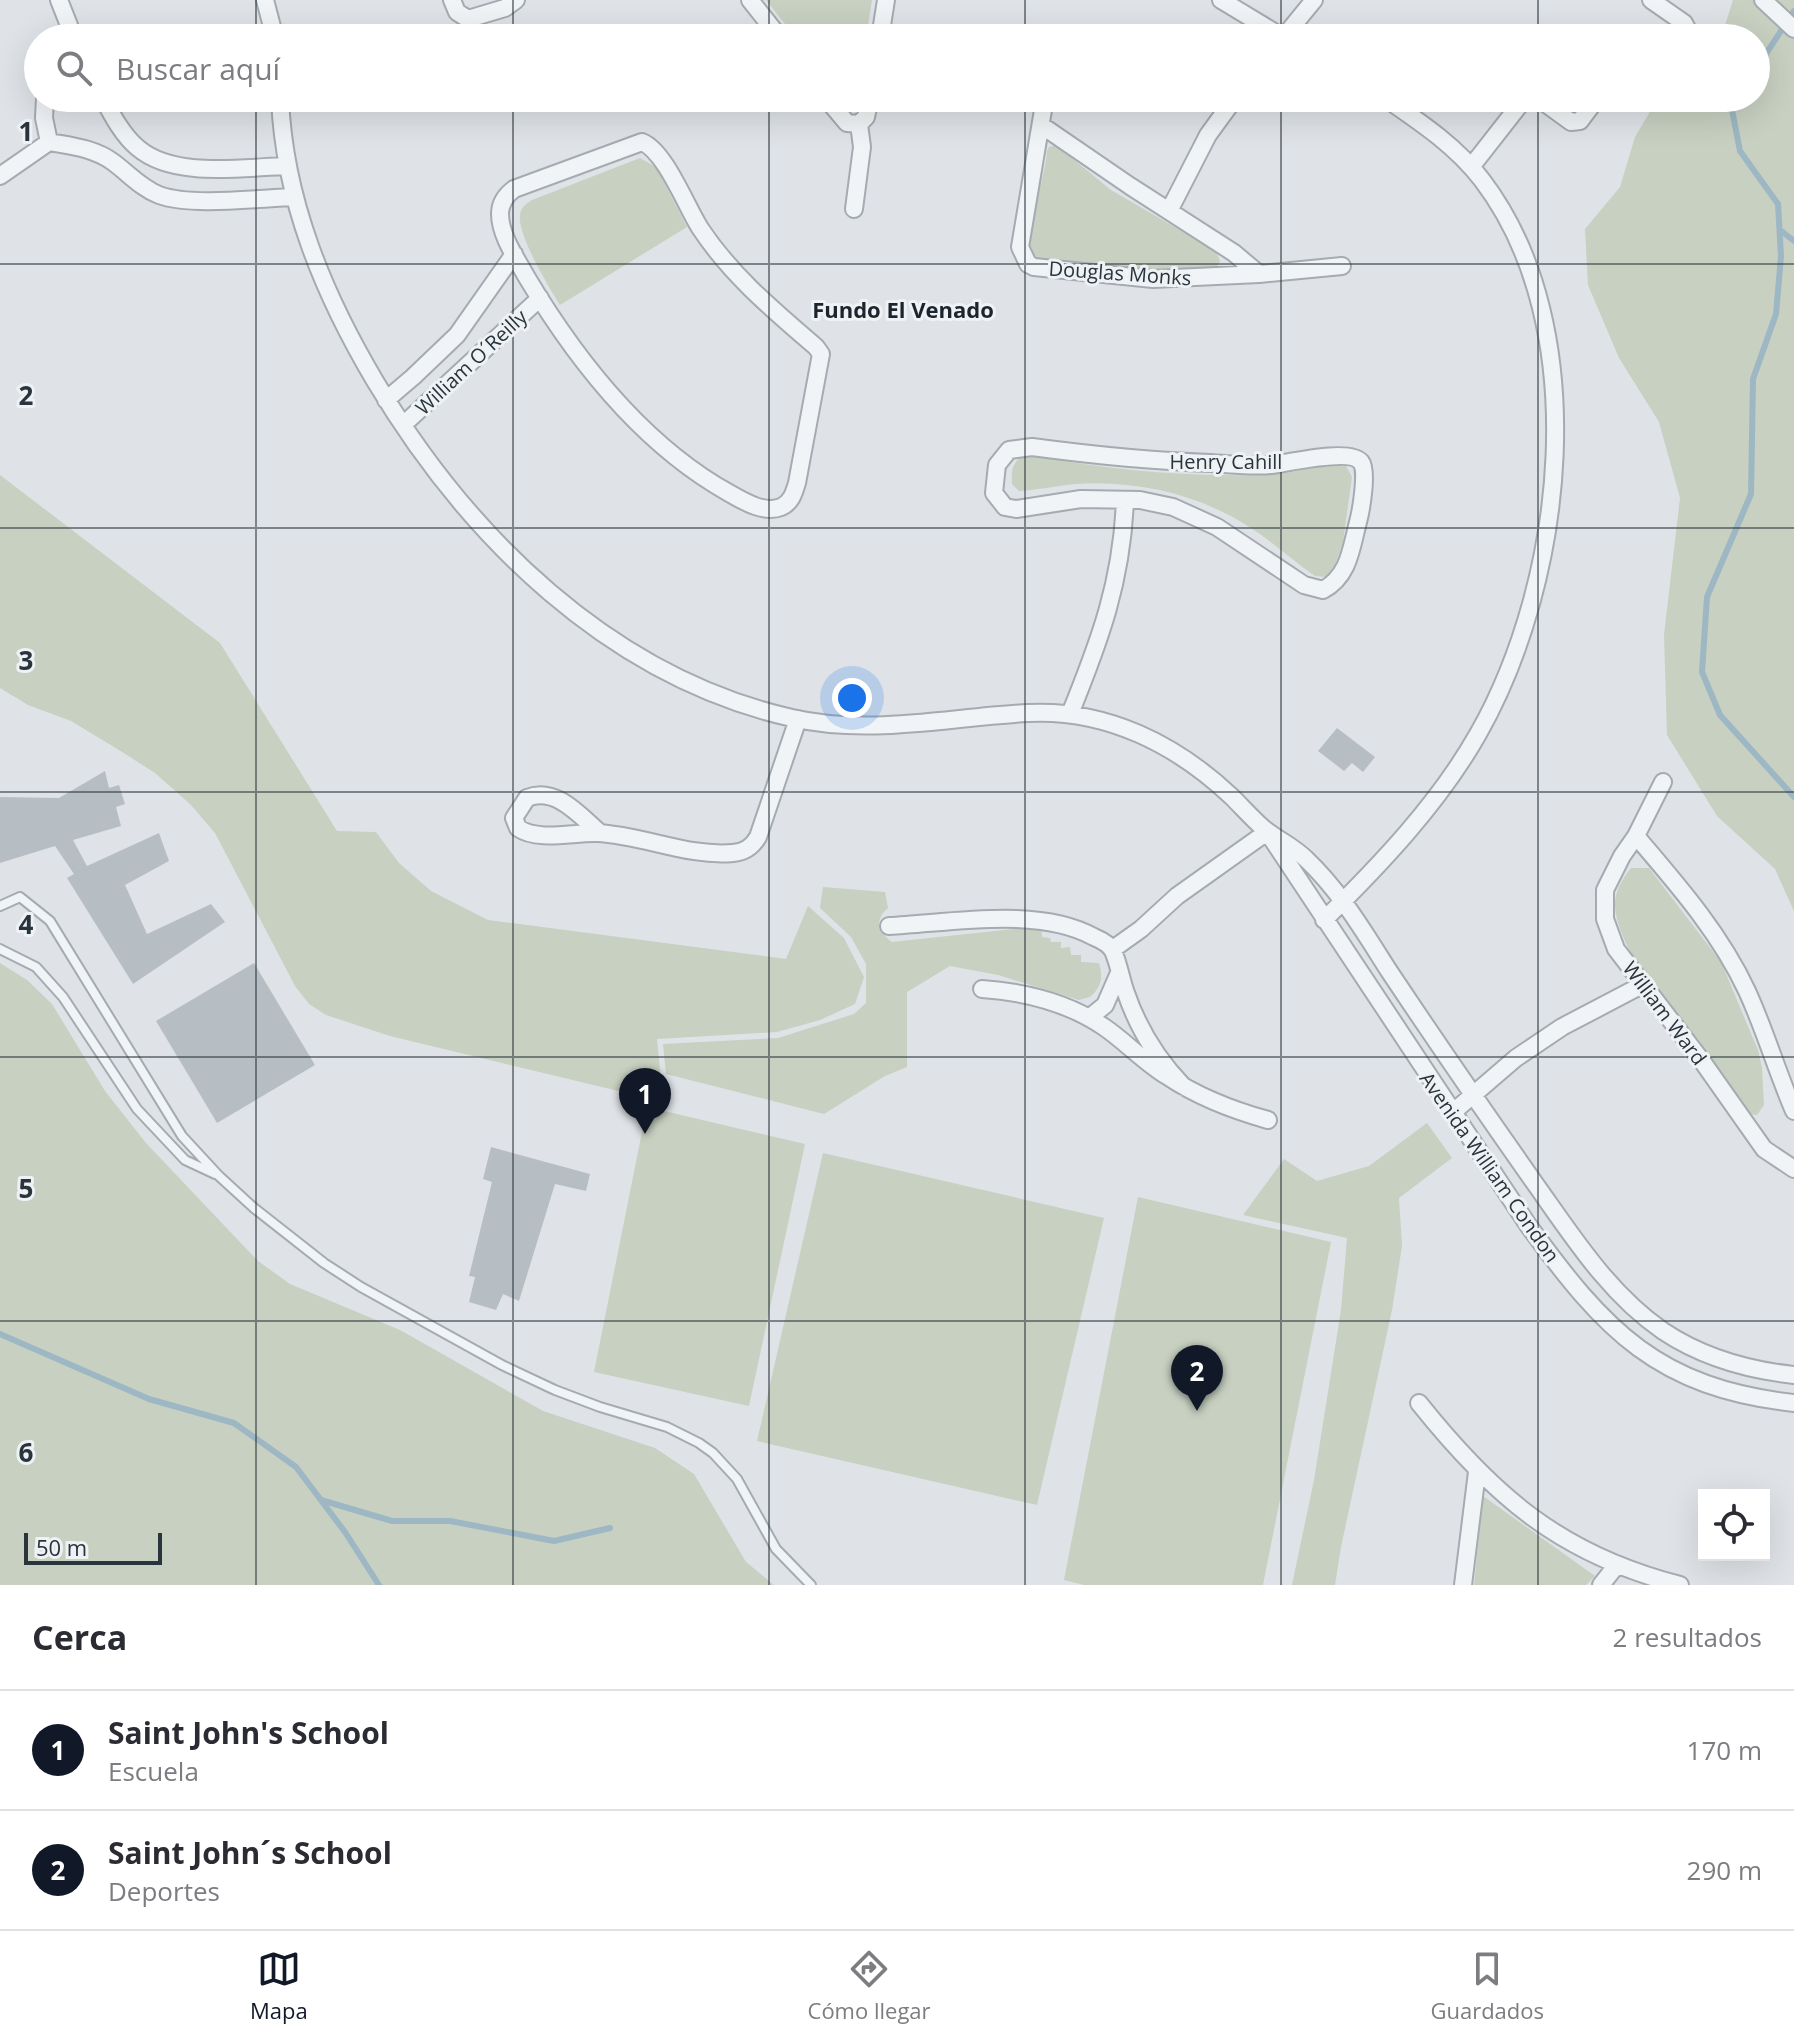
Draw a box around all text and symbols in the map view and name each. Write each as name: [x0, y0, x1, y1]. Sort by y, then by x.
search box: [24, 24, 1770, 112]
icon: search: [52, 46, 96, 90]
text: Buscar aquí: [116, 48, 280, 89]
text: 1: [19, 113, 33, 149]
street label: Douglas Monks: [1048, 255, 1192, 291]
district label: Fundo El Venado: [812, 294, 994, 324]
street label: William O´Reilly: [409, 303, 533, 421]
text: 2: [19, 377, 34, 413]
street label: Henry Cahill: [1170, 448, 1282, 475]
text: 3: [19, 642, 33, 678]
your location: [832, 678, 872, 718]
text: 4: [19, 906, 34, 942]
street label: William Ward: [1617, 956, 1713, 1070]
street label: Avenida William Condon: [1414, 1066, 1566, 1268]
pin: 1: [619, 1068, 671, 1134]
text: 5: [19, 1170, 33, 1206]
pin: 2: [1171, 1345, 1223, 1411]
text: 6: [19, 1434, 34, 1470]
map controls: [1698, 1489, 1770, 1561]
button: locate: [1698, 1489, 1770, 1561]
scale bar: [24, 1529, 162, 1565]
text: 50 m: [36, 1532, 87, 1562]
text: Cerca: [32, 1614, 127, 1660]
text: 2 resultados: [1613, 1619, 1762, 1655]
text: Saint John's School: [108, 1712, 389, 1753]
text: 1: [51, 1732, 65, 1768]
text: 170 m: [1687, 1732, 1762, 1768]
text: Escuela: [108, 1753, 199, 1789]
text: Saint John´s School: [108, 1832, 392, 1873]
text: 2: [51, 1852, 65, 1888]
text: 290 m: [1687, 1852, 1762, 1888]
text: Deportes: [108, 1873, 220, 1909]
tab: Mapa: [250, 1947, 308, 2025]
tab: Cómo llegar: [808, 1947, 931, 2025]
tab: Guardados: [1430, 1947, 1544, 2025]

